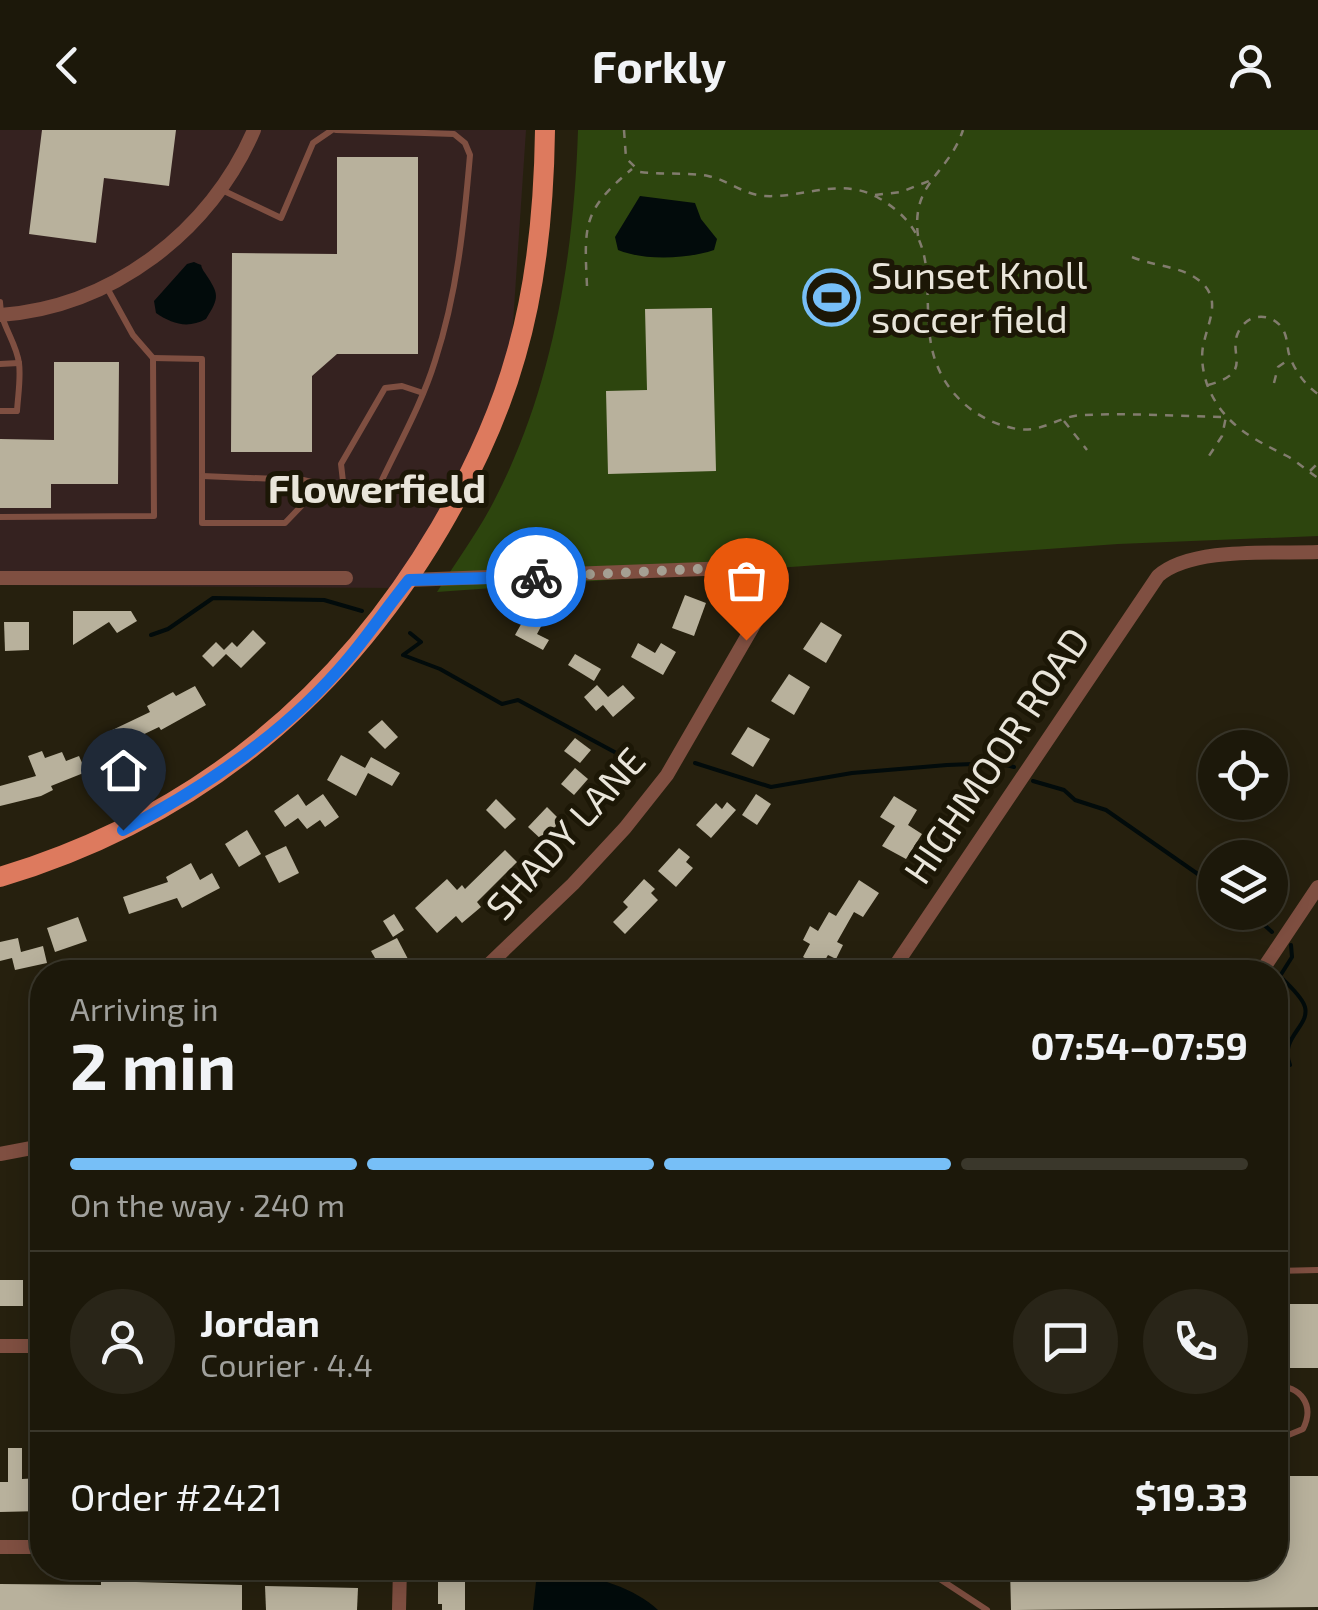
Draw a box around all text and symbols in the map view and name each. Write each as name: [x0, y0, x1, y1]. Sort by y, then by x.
icon: back: [40, 38, 95, 93]
text: Forkly: [592, 38, 726, 92]
icon: person: [1223, 38, 1278, 93]
place label: Sunset Knoll soccer field: [871, 251, 1087, 341]
sports icon: Sunset Knoll soccer field: [802, 268, 862, 328]
district label: Flowerfield: [268, 463, 486, 511]
courier: [486, 527, 586, 627]
pin: [704, 538, 789, 641]
icon: bike: [509, 550, 564, 605]
icon: bag: [719, 553, 774, 608]
street label: HIGHMOOR ROAD: [893, 618, 1098, 891]
pin: [81, 728, 166, 831]
map controls: [1198, 730, 1288, 930]
button: locate: [1198, 730, 1288, 820]
street label: SHADY LANE: [475, 737, 654, 928]
icon: home: [96, 743, 151, 798]
button: layers: [1198, 840, 1288, 930]
text: Arriving in: [70, 989, 219, 1027]
text: 07:54–07:59: [1031, 1022, 1248, 1068]
text: 2 min: [70, 1025, 236, 1103]
text: On the way · 240 m: [70, 1185, 345, 1223]
button: person: [70, 1289, 175, 1394]
button: chat: [1013, 1289, 1118, 1394]
button: phone: [1143, 1289, 1248, 1394]
text: Jordan: [200, 1299, 320, 1345]
text: Courier · 4.4: [200, 1345, 373, 1383]
text: Order #2421: [70, 1473, 283, 1519]
text: $19.33: [1135, 1473, 1248, 1519]

